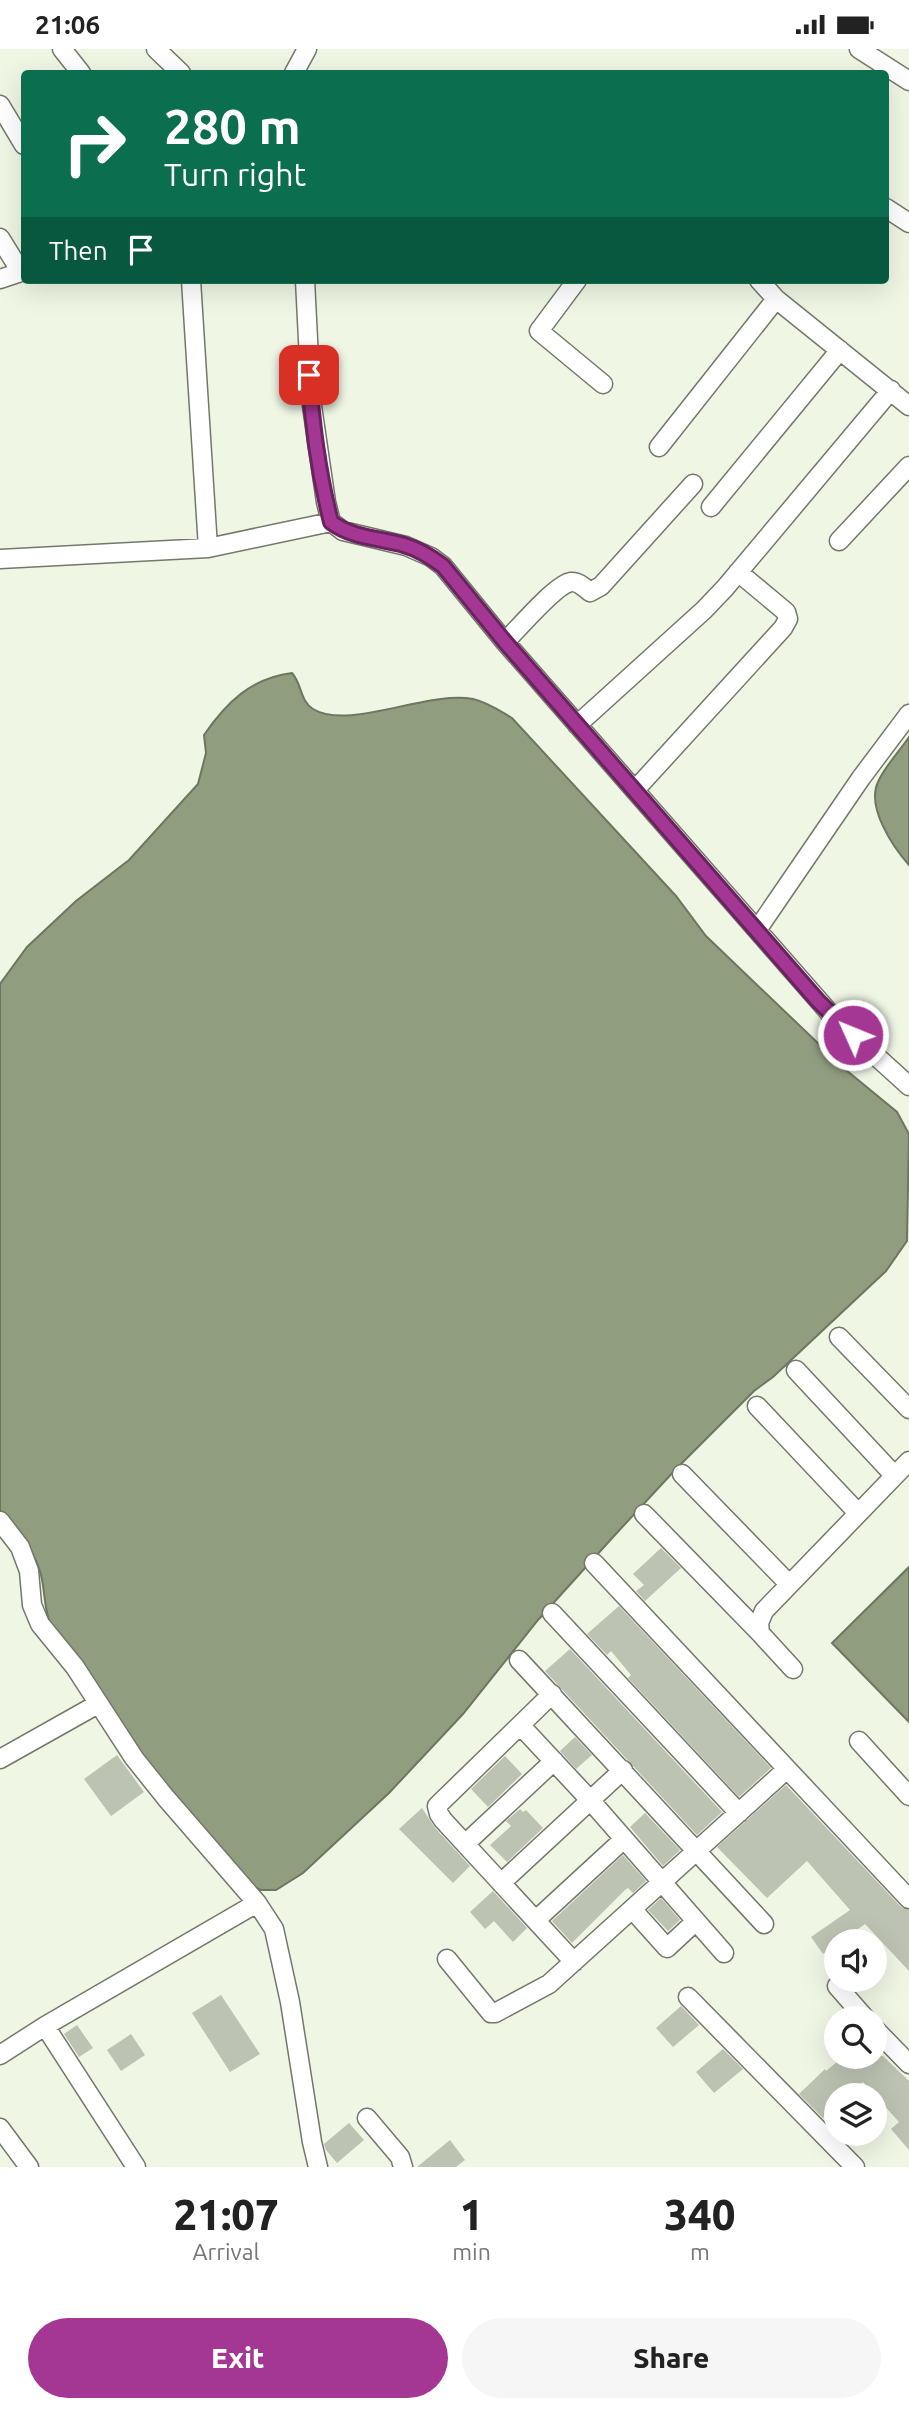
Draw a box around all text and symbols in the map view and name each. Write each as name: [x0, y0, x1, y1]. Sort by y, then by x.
text: 21:06: [35, 10, 100, 39]
icon: right: [49, 98, 140, 189]
text: 280 m: [164, 98, 301, 153]
text: Turn right: [164, 156, 306, 192]
icon: arrive: [122, 231, 160, 269]
text: Then: [49, 236, 108, 265]
pin: [279, 345, 339, 405]
icon: arrive: [290, 356, 328, 394]
position arrow: [816, 998, 890, 1072]
map controls: [824, 1929, 887, 2146]
button: sound: [824, 1929, 887, 1992]
button: search: [824, 2006, 887, 2069]
button: layers: [824, 2083, 887, 2146]
text: 21:07: [174, 2191, 279, 2238]
text: 1: [460, 2191, 483, 2238]
text: 340: [664, 2191, 735, 2238]
text: Arrival: [193, 2239, 260, 2264]
text: min: [452, 2239, 491, 2264]
text: m: [690, 2239, 710, 2264]
button: Exit: [28, 2318, 448, 2398]
button: Share: [462, 2318, 881, 2398]

